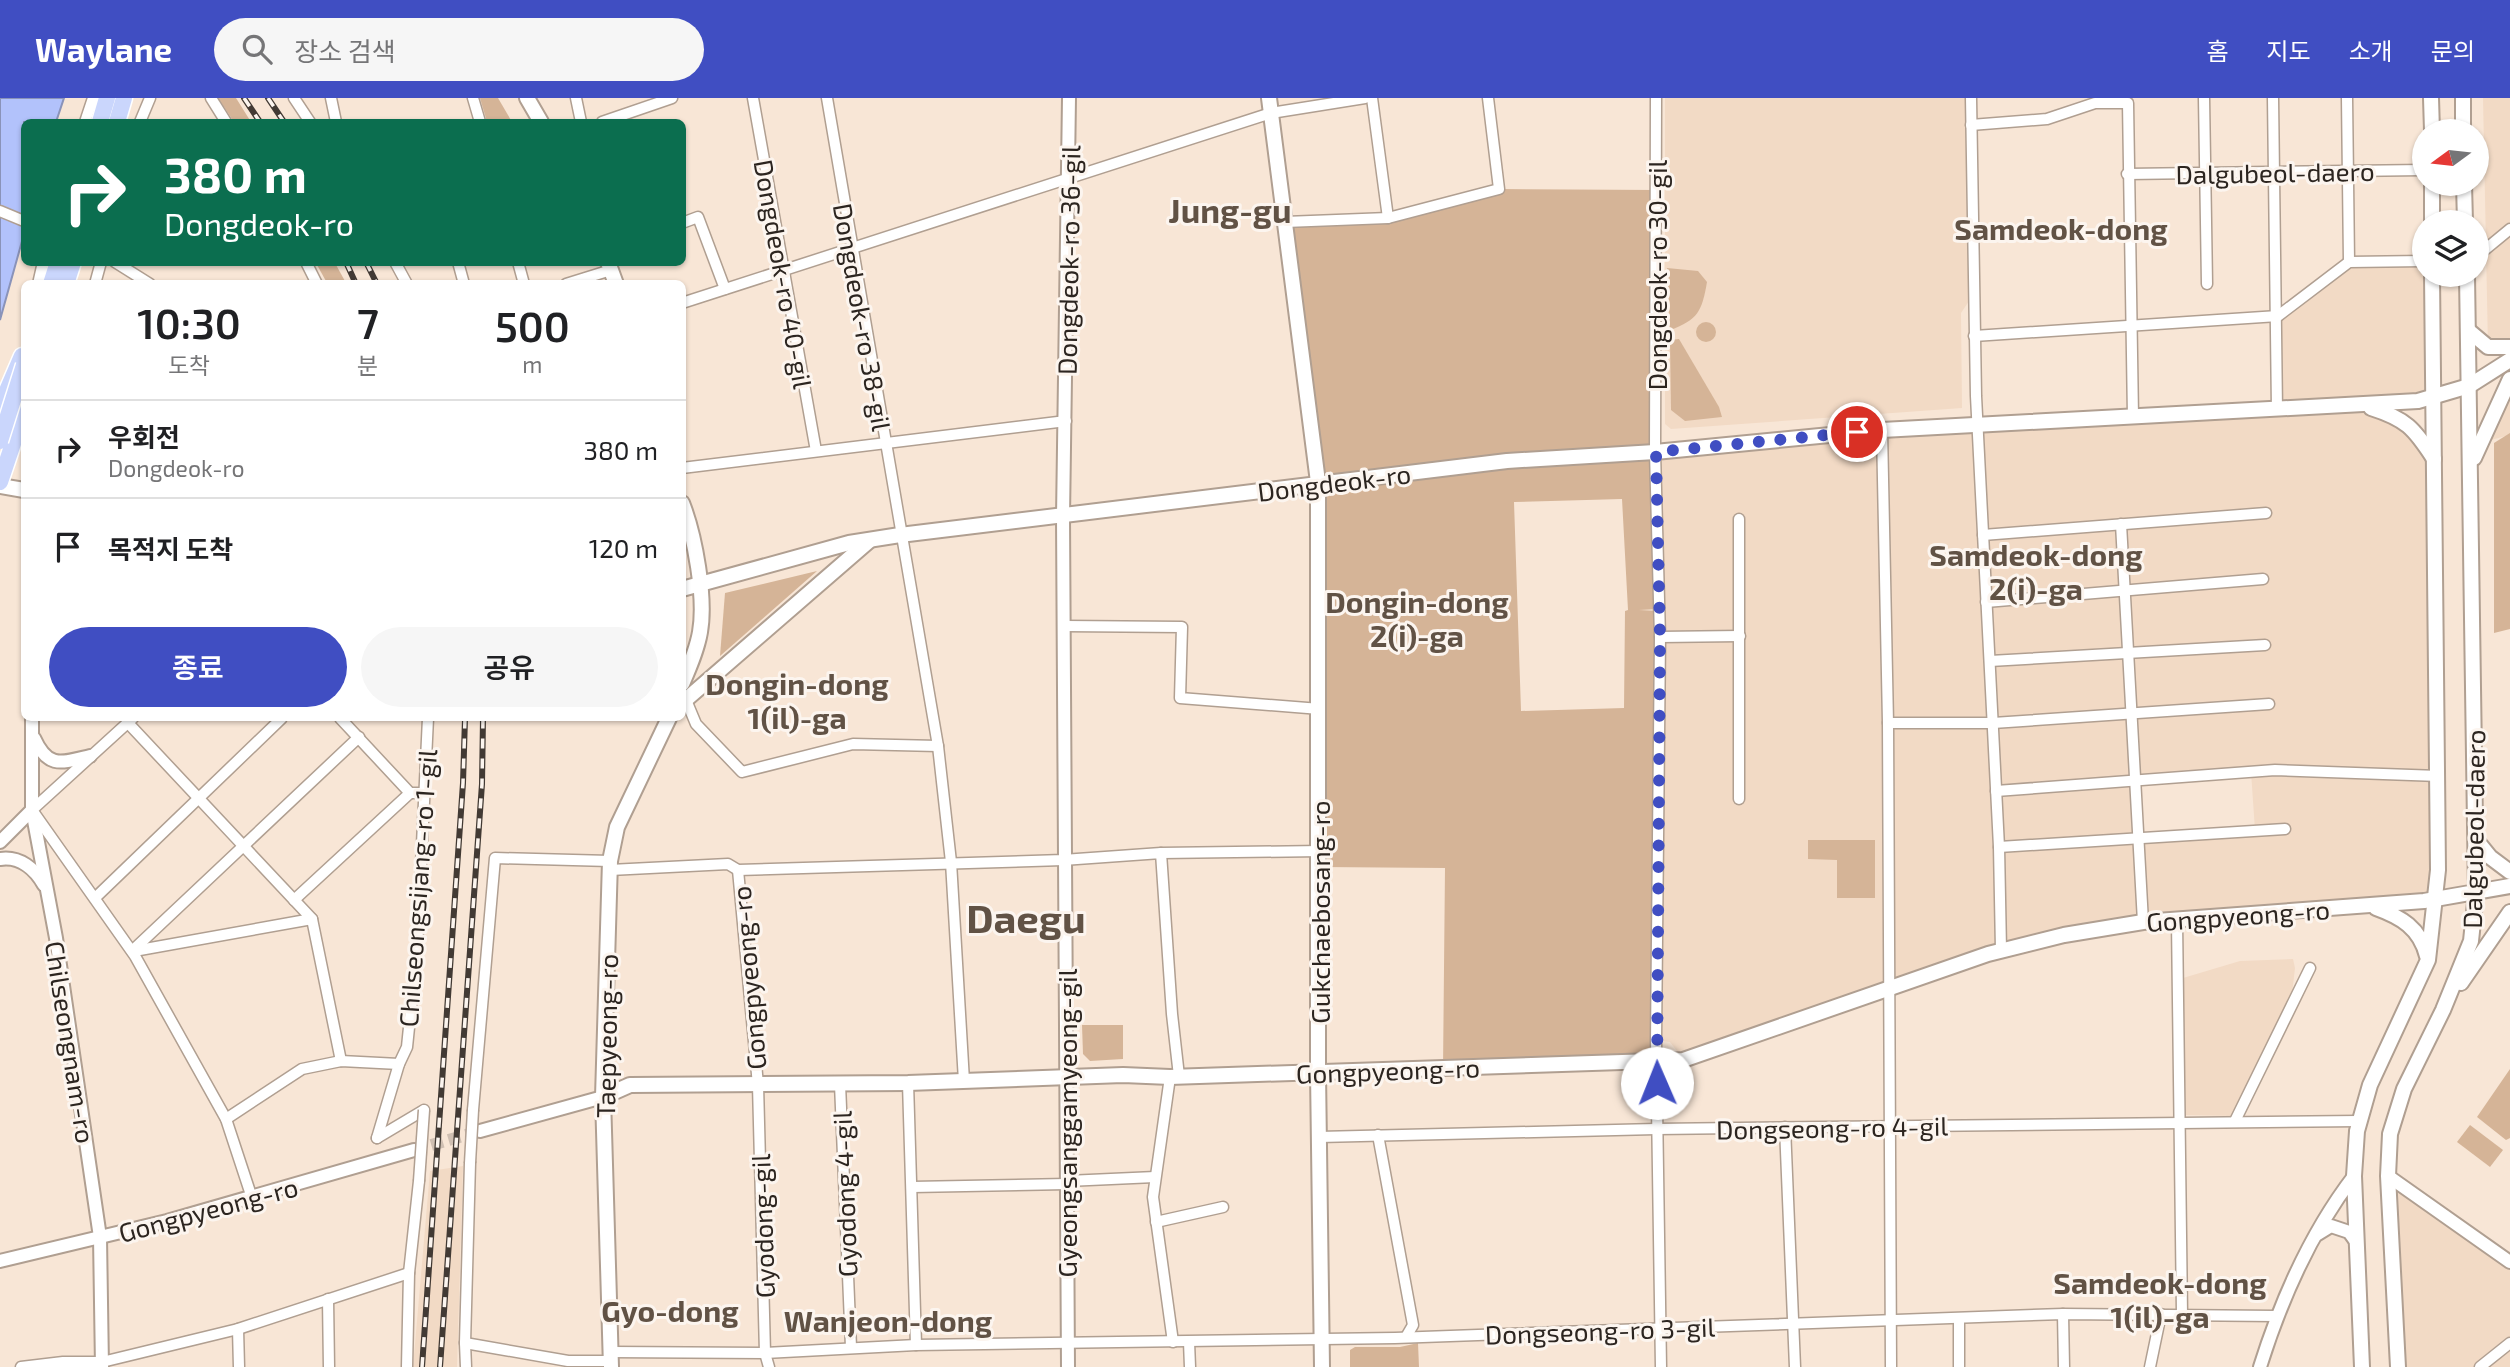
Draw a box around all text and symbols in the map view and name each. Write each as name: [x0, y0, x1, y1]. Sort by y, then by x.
search box: [214, 18, 704, 81]
text: Waylane: [35, 29, 172, 69]
icon: search: [238, 30, 276, 68]
text: 장소 검색: [294, 35, 396, 66]
text: 홈: [2206, 36, 2228, 65]
text: 지도: [2266, 36, 2311, 65]
text: 소개: [2349, 36, 2393, 65]
text: 문의: [2431, 36, 2475, 65]
north arrow: [2412, 119, 2488, 196]
map controls: [2412, 119, 2489, 287]
text: 380 m: [164, 144, 307, 203]
street label: Dongdeok-ro 36-gil: [1050, 145, 1086, 375]
icon: right: [49, 147, 140, 238]
street label: Dalgubeol-daero: [2175, 155, 2375, 189]
street label: Dongdeok-ro 40-gil: [749, 157, 819, 391]
street label: Dongdeok-ro 30-gil: [1641, 159, 1672, 390]
district label: Jung-gu: [1168, 190, 1292, 230]
street label: Dongdeok-ro 38-gil: [828, 201, 898, 434]
text: Dongdeok-ro: [164, 204, 354, 242]
district label: Samdeok-dong: [1954, 210, 2168, 246]
button: layers: [2412, 210, 2489, 287]
text: 10:30: [137, 297, 241, 347]
text: 7: [357, 297, 379, 347]
text: 500: [495, 300, 570, 350]
text: m: [522, 350, 542, 378]
text: 도착: [168, 351, 210, 379]
text: 분: [357, 351, 378, 379]
pin: [1827, 402, 1887, 462]
icon: arrive: [1838, 413, 1876, 451]
text: 우회전: [108, 421, 180, 452]
icon: right: [49, 430, 87, 468]
text: 380 m: [584, 434, 658, 465]
text: Dongdeok-ro: [108, 454, 245, 482]
street label: Dongdeok-ro: [1256, 457, 1412, 507]
icon: arrive: [49, 528, 87, 566]
text: 120 m: [589, 532, 658, 563]
text: 목적지 도착: [108, 533, 233, 564]
district label: Samdeok-dong 2(i)-ga: [1929, 536, 2143, 606]
district label: Dongin-dong 2(i)-ga: [1325, 583, 1509, 653]
button: 종료: [49, 627, 347, 707]
button: 공유: [361, 627, 658, 707]
district label: Dongin-dong 1(il)-ga: [705, 665, 889, 735]
street label: Dalgubeol-daero: [2456, 729, 2490, 929]
street label: Chilseongsijang-ro 1-gil: [392, 748, 442, 1028]
street label: Gukchaebosang-ro: [1304, 800, 1335, 1024]
street label: Gongpyeong-ro: [725, 885, 771, 1071]
district label: Daegu: [966, 893, 1086, 941]
street label: Gongpyeong-ro: [2145, 893, 2331, 937]
street label: Chilseongnam-ro: [40, 939, 102, 1145]
street label: Taepyeong-ro: [589, 954, 623, 1118]
street label: Gyeongsanggamyeong-gil: [1051, 968, 1082, 1278]
position arrow: [1620, 1046, 1694, 1120]
street label: Gongpyeong-ro: [1295, 1051, 1481, 1089]
street label: Dongseong-ro 4-gil: [1716, 1109, 1948, 1145]
street label: Gyodong 4-gil: [826, 1110, 862, 1278]
street label: Gyodong-gil: [744, 1153, 780, 1299]
street label: Gongpyeong-ro: [115, 1170, 301, 1248]
district label: Samdeok-dong 1(il)-ga: [2053, 1264, 2267, 1334]
district label: Gyo-dong: [601, 1292, 739, 1329]
district label: Wanjeon-dong: [784, 1302, 993, 1338]
street label: Dongseong-ro 3-gil: [1484, 1310, 1716, 1350]

